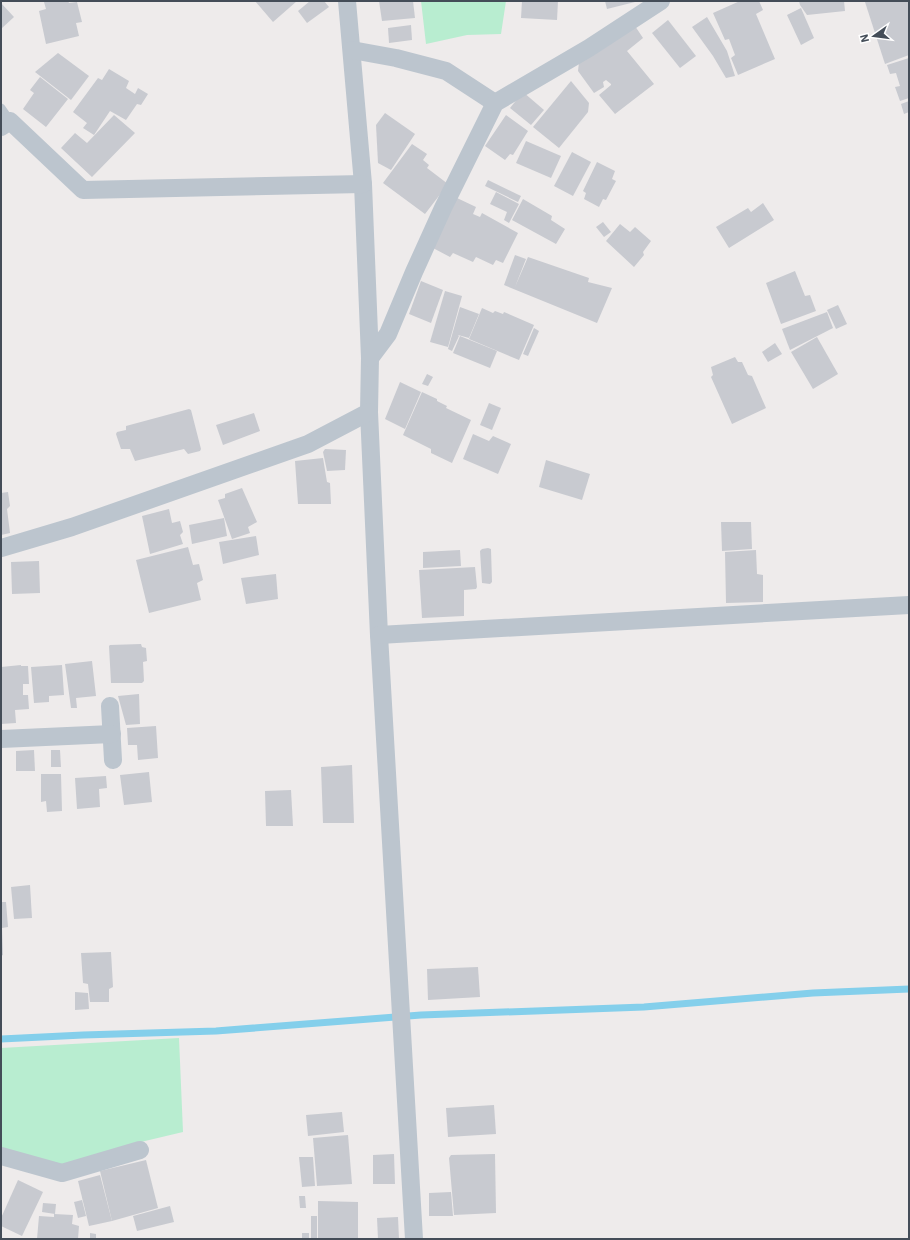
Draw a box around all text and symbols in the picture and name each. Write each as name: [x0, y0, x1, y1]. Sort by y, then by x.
north arrow: [854, 16, 894, 56]
text: N: [857, 33, 872, 44]

